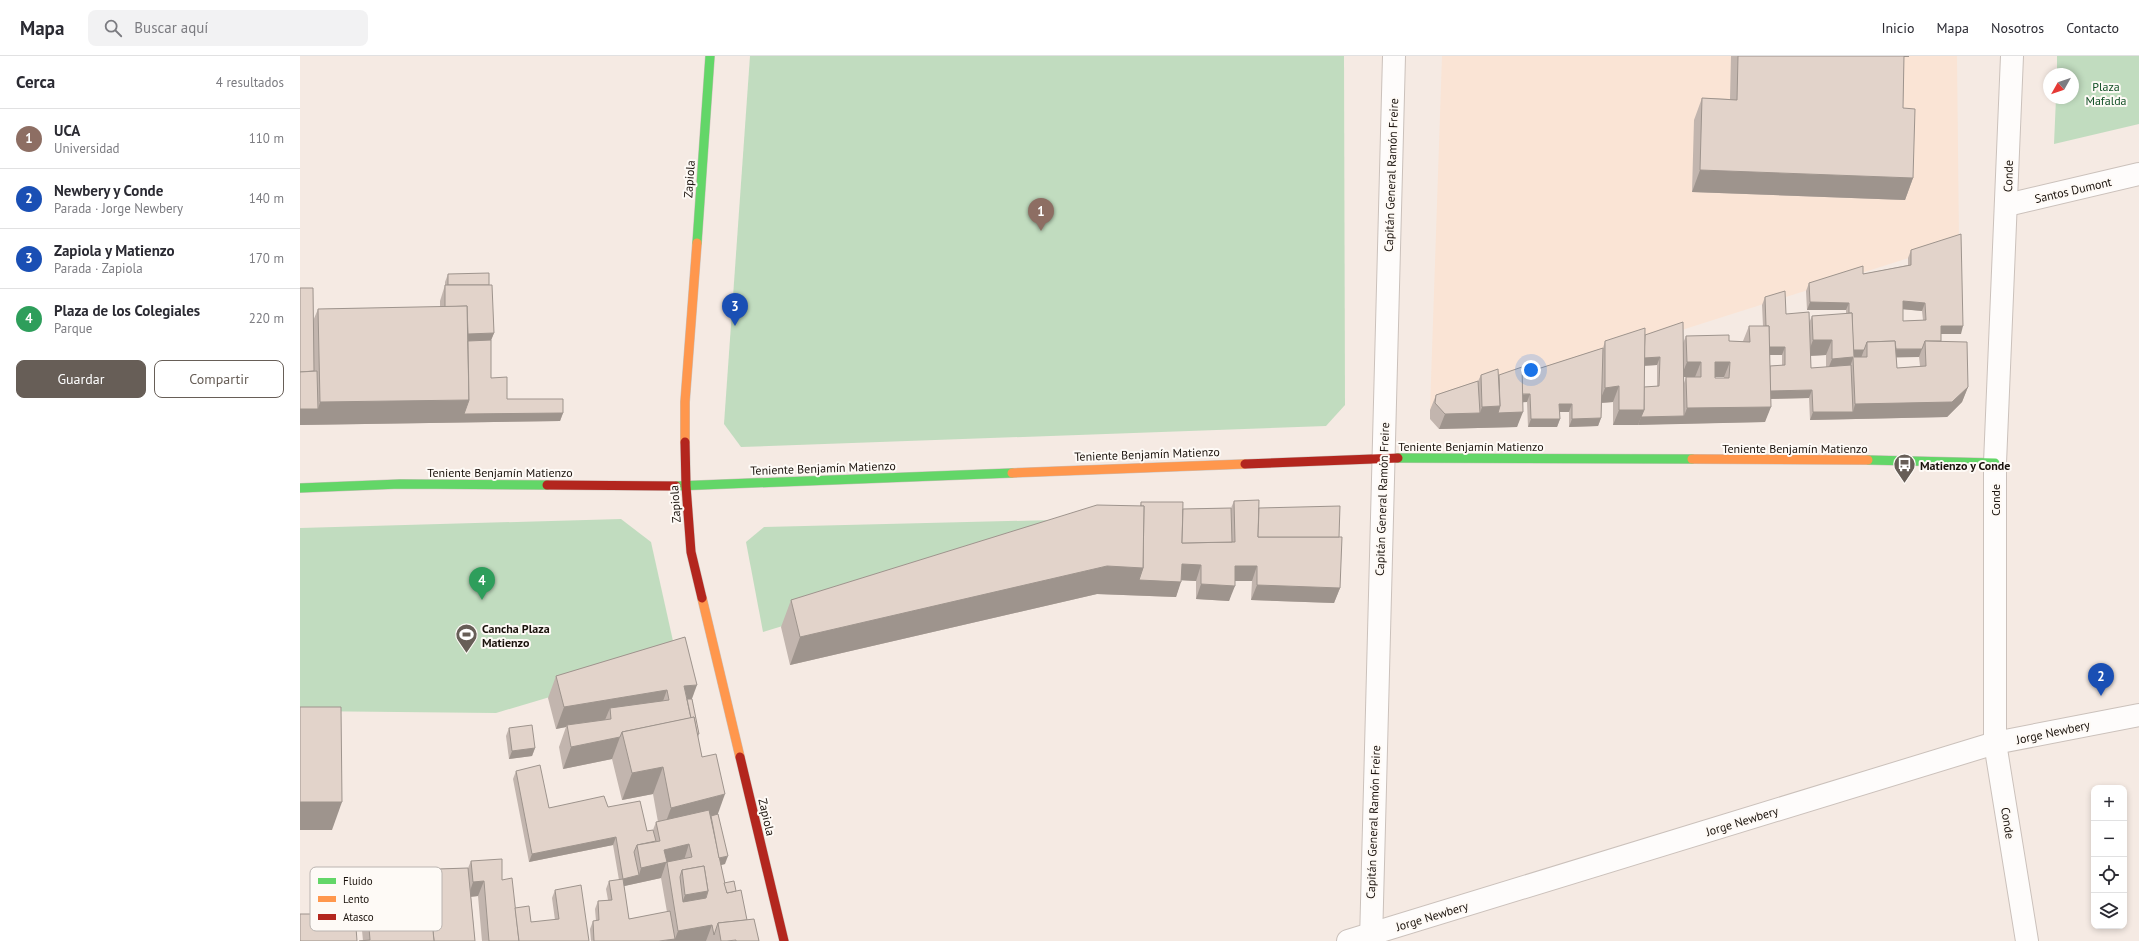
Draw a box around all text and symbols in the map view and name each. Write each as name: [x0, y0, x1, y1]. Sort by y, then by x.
search box: [88, 10, 368, 46]
text: Mapa: [20, 16, 64, 40]
icon: search: [102, 17, 124, 39]
text: Buscar aquí: [134, 18, 208, 37]
text: Inicio: [1881, 19, 1914, 37]
text: Mapa: [1936, 19, 1969, 37]
text: Nosotros: [1991, 19, 2044, 37]
text: Contacto: [2066, 19, 2119, 37]
north arrow: [2043, 68, 2079, 104]
text: Cerca: [16, 71, 55, 93]
text: 4 resultados: [216, 74, 284, 91]
park label: Plaza Mafalda: [2085, 79, 2127, 108]
street label: Capitán General Ramón Freire: [1381, 98, 1401, 252]
text: UCA: [54, 121, 80, 140]
text: 1: [25, 130, 33, 147]
text: 110 m: [249, 130, 284, 147]
text: Universidad: [54, 140, 120, 157]
street label: Zapiola: [680, 160, 698, 198]
street label: Conde: [2000, 160, 2016, 192]
street label: Santos Dumont: [2033, 174, 2113, 206]
text: Newbery y Conde: [54, 181, 163, 200]
text: 2: [25, 190, 33, 207]
text: 140 m: [249, 190, 284, 207]
pin: 1: [1028, 198, 1054, 231]
text: Parada · Jorge Newbery: [54, 200, 183, 217]
text: Zapiola y Matienzo: [54, 241, 175, 260]
text: 3: [25, 250, 33, 267]
text: 170 m: [249, 250, 284, 267]
text: Parada · Zapiola: [54, 260, 143, 277]
pin: 3: [722, 293, 748, 326]
text: Plaza de los Colegiales: [54, 301, 200, 320]
text: 4: [25, 310, 33, 327]
text: 220 m: [249, 310, 284, 327]
text: Parque: [54, 320, 92, 337]
button: Guardar: [16, 360, 146, 398]
button: Compartir: [154, 360, 284, 398]
your location: [1521, 360, 1541, 380]
street label: Capitán General Ramón Freire: [1372, 422, 1392, 576]
street label: Teniente Benjamín Matienzo: [1398, 439, 1544, 454]
street label: Teniente Benjamín Matienzo: [1722, 441, 1868, 456]
street label: Teniente Benjamín Matienzo: [1074, 444, 1220, 464]
bus stop icon: Matienzo y Conde: [1891, 452, 1917, 485]
street label: Teniente Benjamín Matienzo: [750, 458, 896, 478]
place label: Matienzo y Conde: [1920, 458, 2010, 473]
street label: Teniente Benjamín Matienzo: [427, 465, 573, 480]
street label: Conde: [1988, 484, 2003, 516]
street label: Zapiola: [666, 485, 684, 523]
pin: 4: [469, 567, 495, 600]
place label: Cancha Plaza Matienzo: [482, 621, 550, 650]
sports icon: Cancha Plaza Matienzo: [453, 622, 479, 655]
pin: 2: [2088, 663, 2114, 696]
street label: Jorge Newbery: [2014, 717, 2092, 747]
street label: Capitán General Ramón Freire: [1363, 745, 1383, 899]
map controls: [2091, 785, 2127, 929]
button: +: [2091, 785, 2127, 821]
street label: Zapiola: [755, 797, 779, 837]
street label: Jorge Newbery: [1703, 803, 1780, 839]
street label: Conde: [1998, 806, 2018, 840]
button: −: [2091, 821, 2127, 857]
button: locate: [2091, 857, 2127, 893]
legend: [310, 867, 442, 931]
text: Fluido: [343, 874, 373, 888]
text: Lento: [343, 892, 369, 906]
button: layers: [2091, 893, 2127, 929]
street label: Jorge Newbery: [1393, 898, 1470, 934]
text: Atasco: [343, 910, 374, 924]

